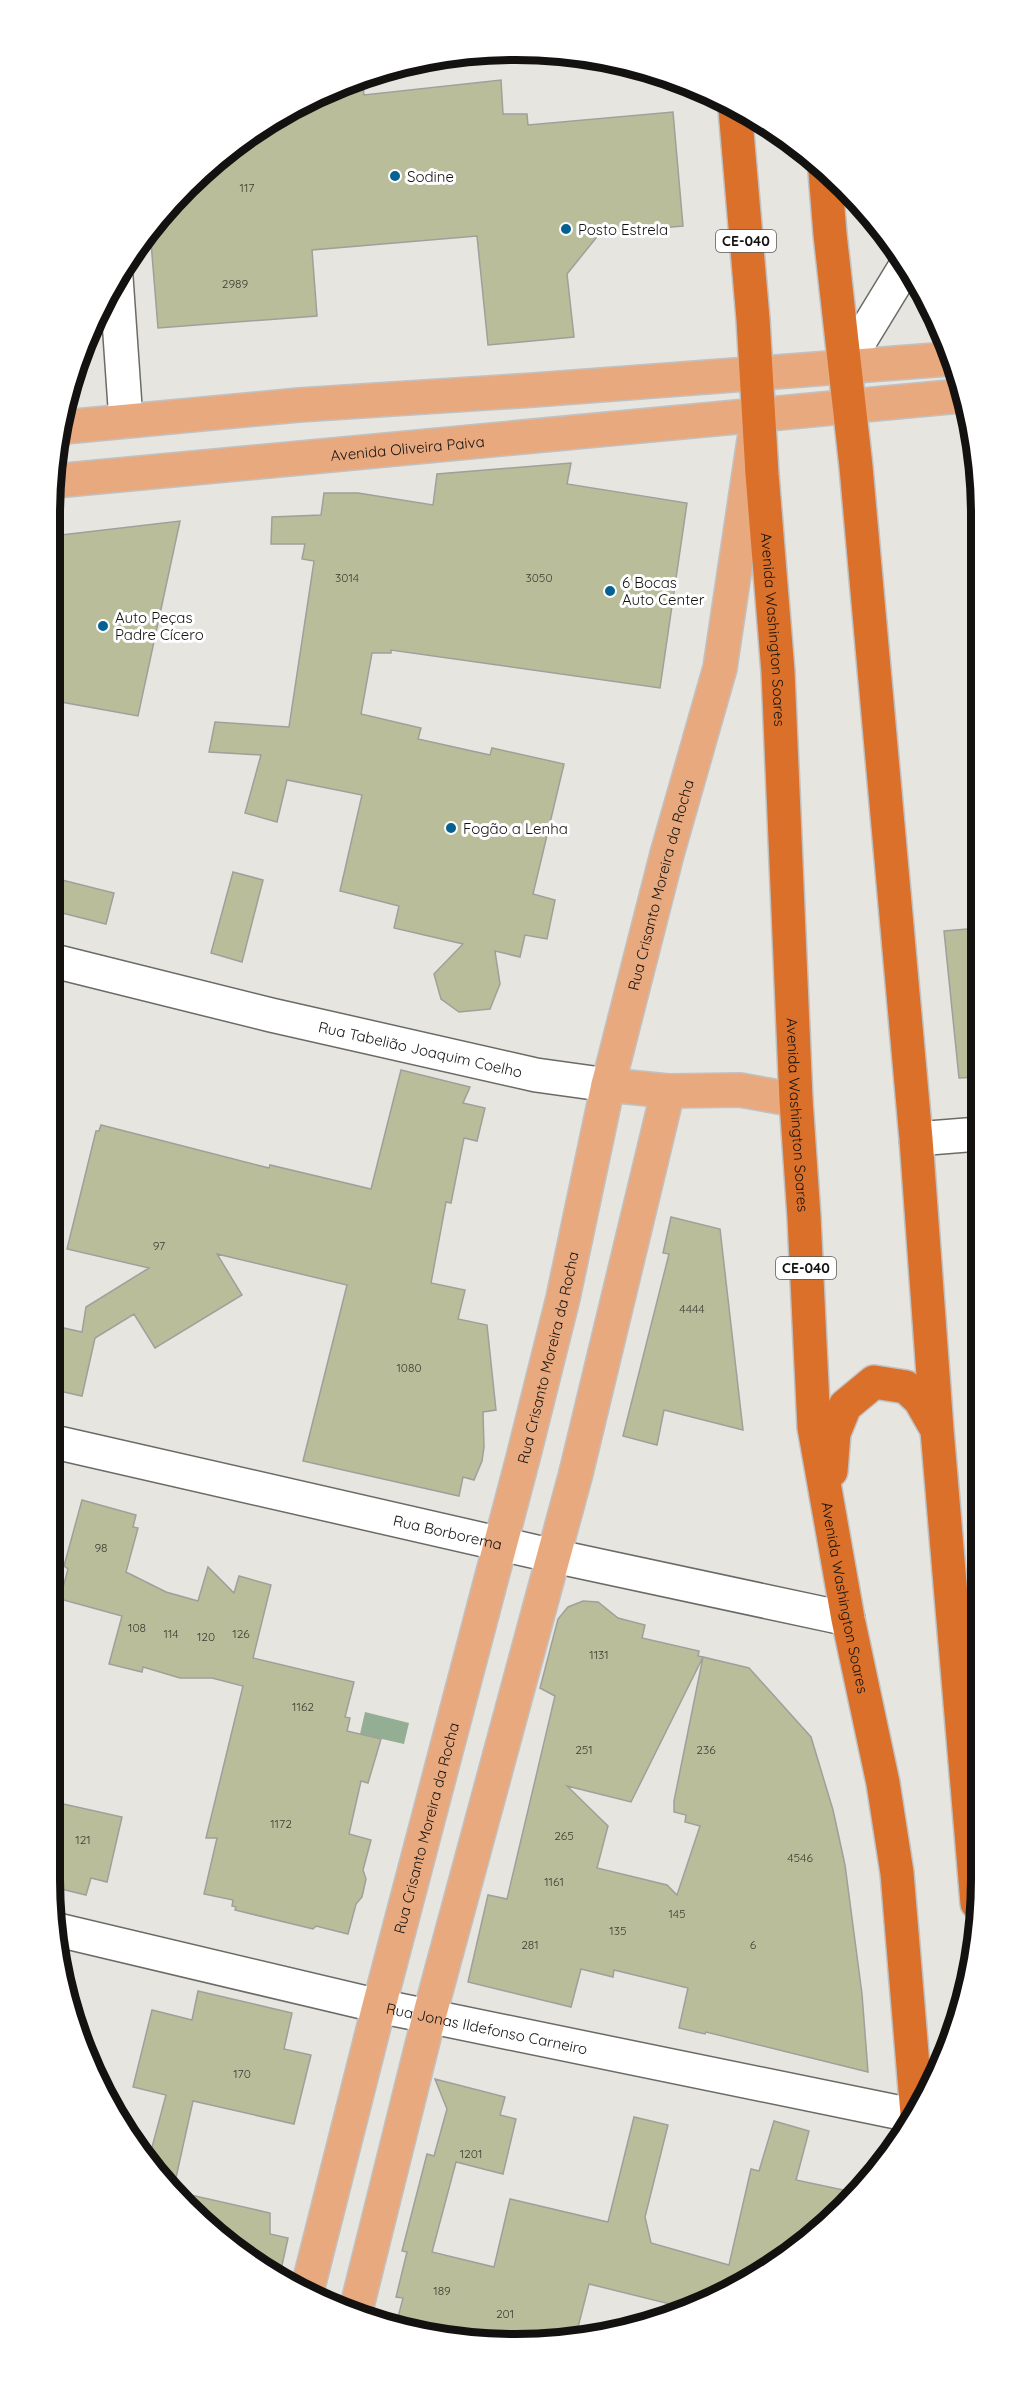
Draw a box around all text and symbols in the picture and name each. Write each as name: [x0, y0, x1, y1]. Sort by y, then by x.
place label: Sodine: [407, 167, 454, 186]
marker: Sodine: [388, 169, 402, 183]
house number: 117: [239, 180, 255, 195]
place label: Posto Estrela: [578, 220, 668, 239]
marker: Posto Estrela: [559, 222, 573, 236]
road number: CE-040: [716, 230, 776, 252]
house number: 2989: [222, 276, 249, 291]
street label: Avenida Oliveira Paiva: [330, 431, 485, 465]
street label: Avenida Washington Soares: [757, 532, 790, 727]
house number: 3014: [335, 570, 359, 585]
house number: 3050: [525, 570, 553, 585]
place label: 6 Bocas Auto Center: [622, 573, 705, 609]
marker: 6 Bocas Auto Center: [603, 584, 617, 598]
place label: Auto Peças Padre Cícero: [115, 608, 204, 644]
marker: Auto Peças Padre Cícero: [96, 619, 110, 633]
street label: Rua Crisanto Moreira da Rocha: [623, 777, 697, 992]
place label: Fogão a Lenha: [463, 819, 568, 838]
marker: Fogão a Lenha: [444, 821, 458, 835]
street label: Rua Tabelião Joaquim Coelho: [317, 1017, 524, 1081]
street label: Avenida Washington Soares: [783, 1017, 813, 1213]
house number: 97: [153, 1238, 165, 1253]
street label: Rua Crisanto Moreira da Rocha: [512, 1250, 582, 1466]
road number: CE-040: [776, 1257, 836, 1279]
house number: 4444: [679, 1301, 705, 1316]
house number: 1080: [396, 1360, 422, 1375]
street label: Avenida Washington Soares: [818, 1500, 873, 1695]
street label: Rua Borborema: [391, 1510, 504, 1553]
house number: 98: [94, 1540, 108, 1555]
house number: 108: [128, 1620, 146, 1635]
house number: 114: [163, 1626, 179, 1641]
house number: 126: [232, 1626, 250, 1641]
house number: 120: [197, 1629, 215, 1644]
house number: 1131: [589, 1647, 609, 1662]
house number: 1162: [292, 1699, 314, 1714]
street label: Rua Crisanto Moreira da Rocha: [389, 1720, 463, 1936]
house number: 251: [575, 1742, 593, 1757]
house number: 236: [696, 1742, 716, 1757]
house number: 1172: [270, 1816, 292, 1831]
house number: 265: [554, 1828, 574, 1843]
house number: 121: [75, 1832, 91, 1847]
house number: 4546: [787, 1850, 813, 1865]
house number: 1161: [544, 1874, 564, 1889]
house number: 145: [668, 1906, 686, 1921]
house number: 135: [609, 1923, 627, 1938]
house number: 281: [521, 1937, 539, 1952]
house number: 6: [750, 1937, 757, 1952]
street label: Rua Jonas Ildefonso Carneiro: [384, 1998, 589, 2058]
house number: 170: [233, 2066, 251, 2081]
house number: 1201: [460, 2146, 482, 2161]
house number: 189: [433, 2283, 451, 2298]
house number: 201: [496, 2306, 514, 2321]

